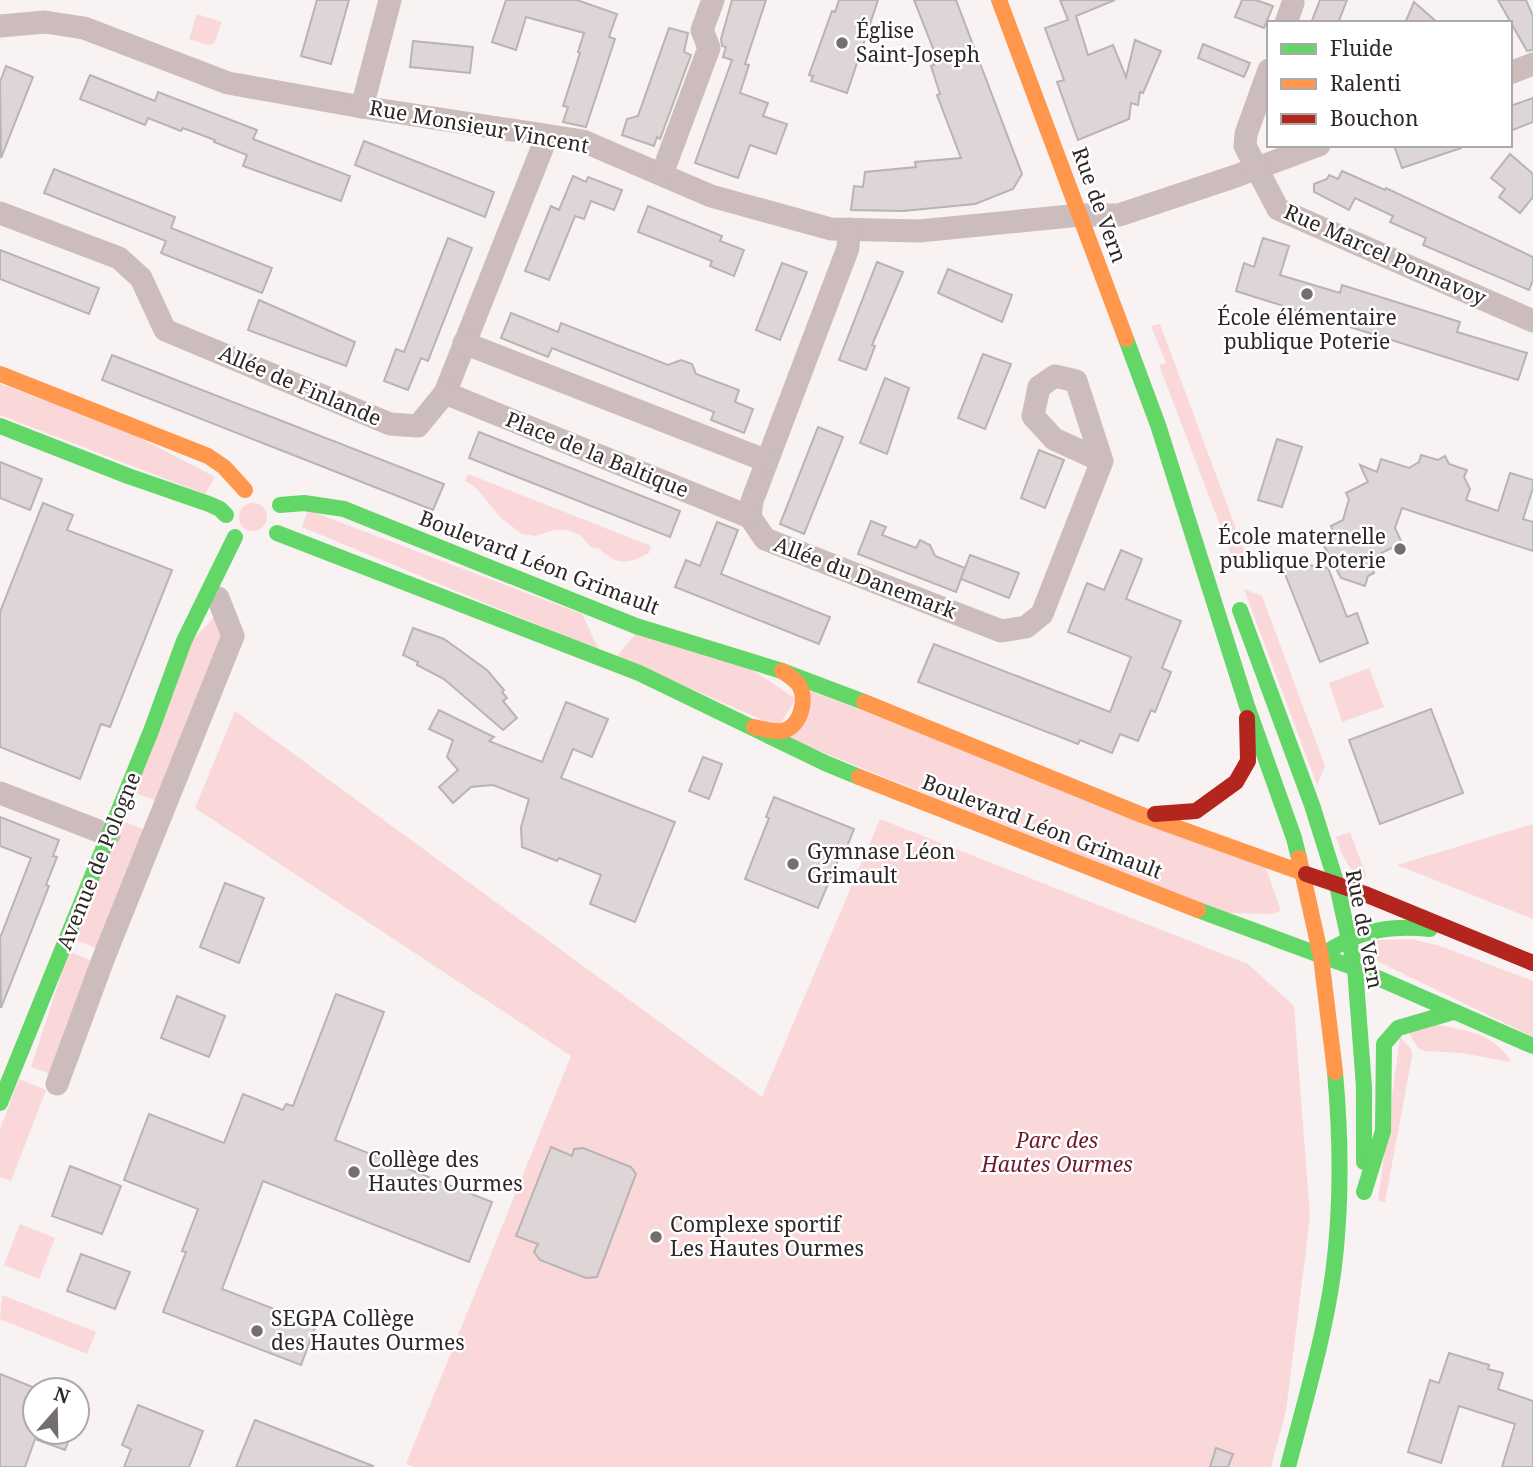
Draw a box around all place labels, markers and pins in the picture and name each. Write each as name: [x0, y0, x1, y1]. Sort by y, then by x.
place label: Église Saint-Joseph: [856, 16, 980, 68]
marker: Église Saint-Joseph: [834, 35, 850, 51]
marker: École élémentaire publique Poterie: [1299, 286, 1315, 302]
place label: École élémentaire publique Poterie: [1217, 303, 1397, 355]
place label: École maternelle publique Poterie: [1218, 522, 1386, 574]
marker: École maternelle publique Poterie: [1392, 541, 1408, 557]
place label: Gymnase Léon Grimault: [807, 837, 955, 889]
marker: Gymnase Léon Grimault: [785, 856, 801, 872]
place label: Collège des Hautes Ourmes: [368, 1145, 523, 1197]
marker: Collège des Hautes Ourmes: [346, 1164, 362, 1180]
place label: Complexe sportif Les Hautes Ourmes: [670, 1210, 864, 1262]
marker: Complexe sportif Les Hautes Ourmes: [648, 1229, 664, 1245]
place label: SEGPA Collège des Hautes Ourmes: [271, 1304, 465, 1356]
marker: SEGPA Collège des Hautes Ourmes: [249, 1323, 265, 1339]

